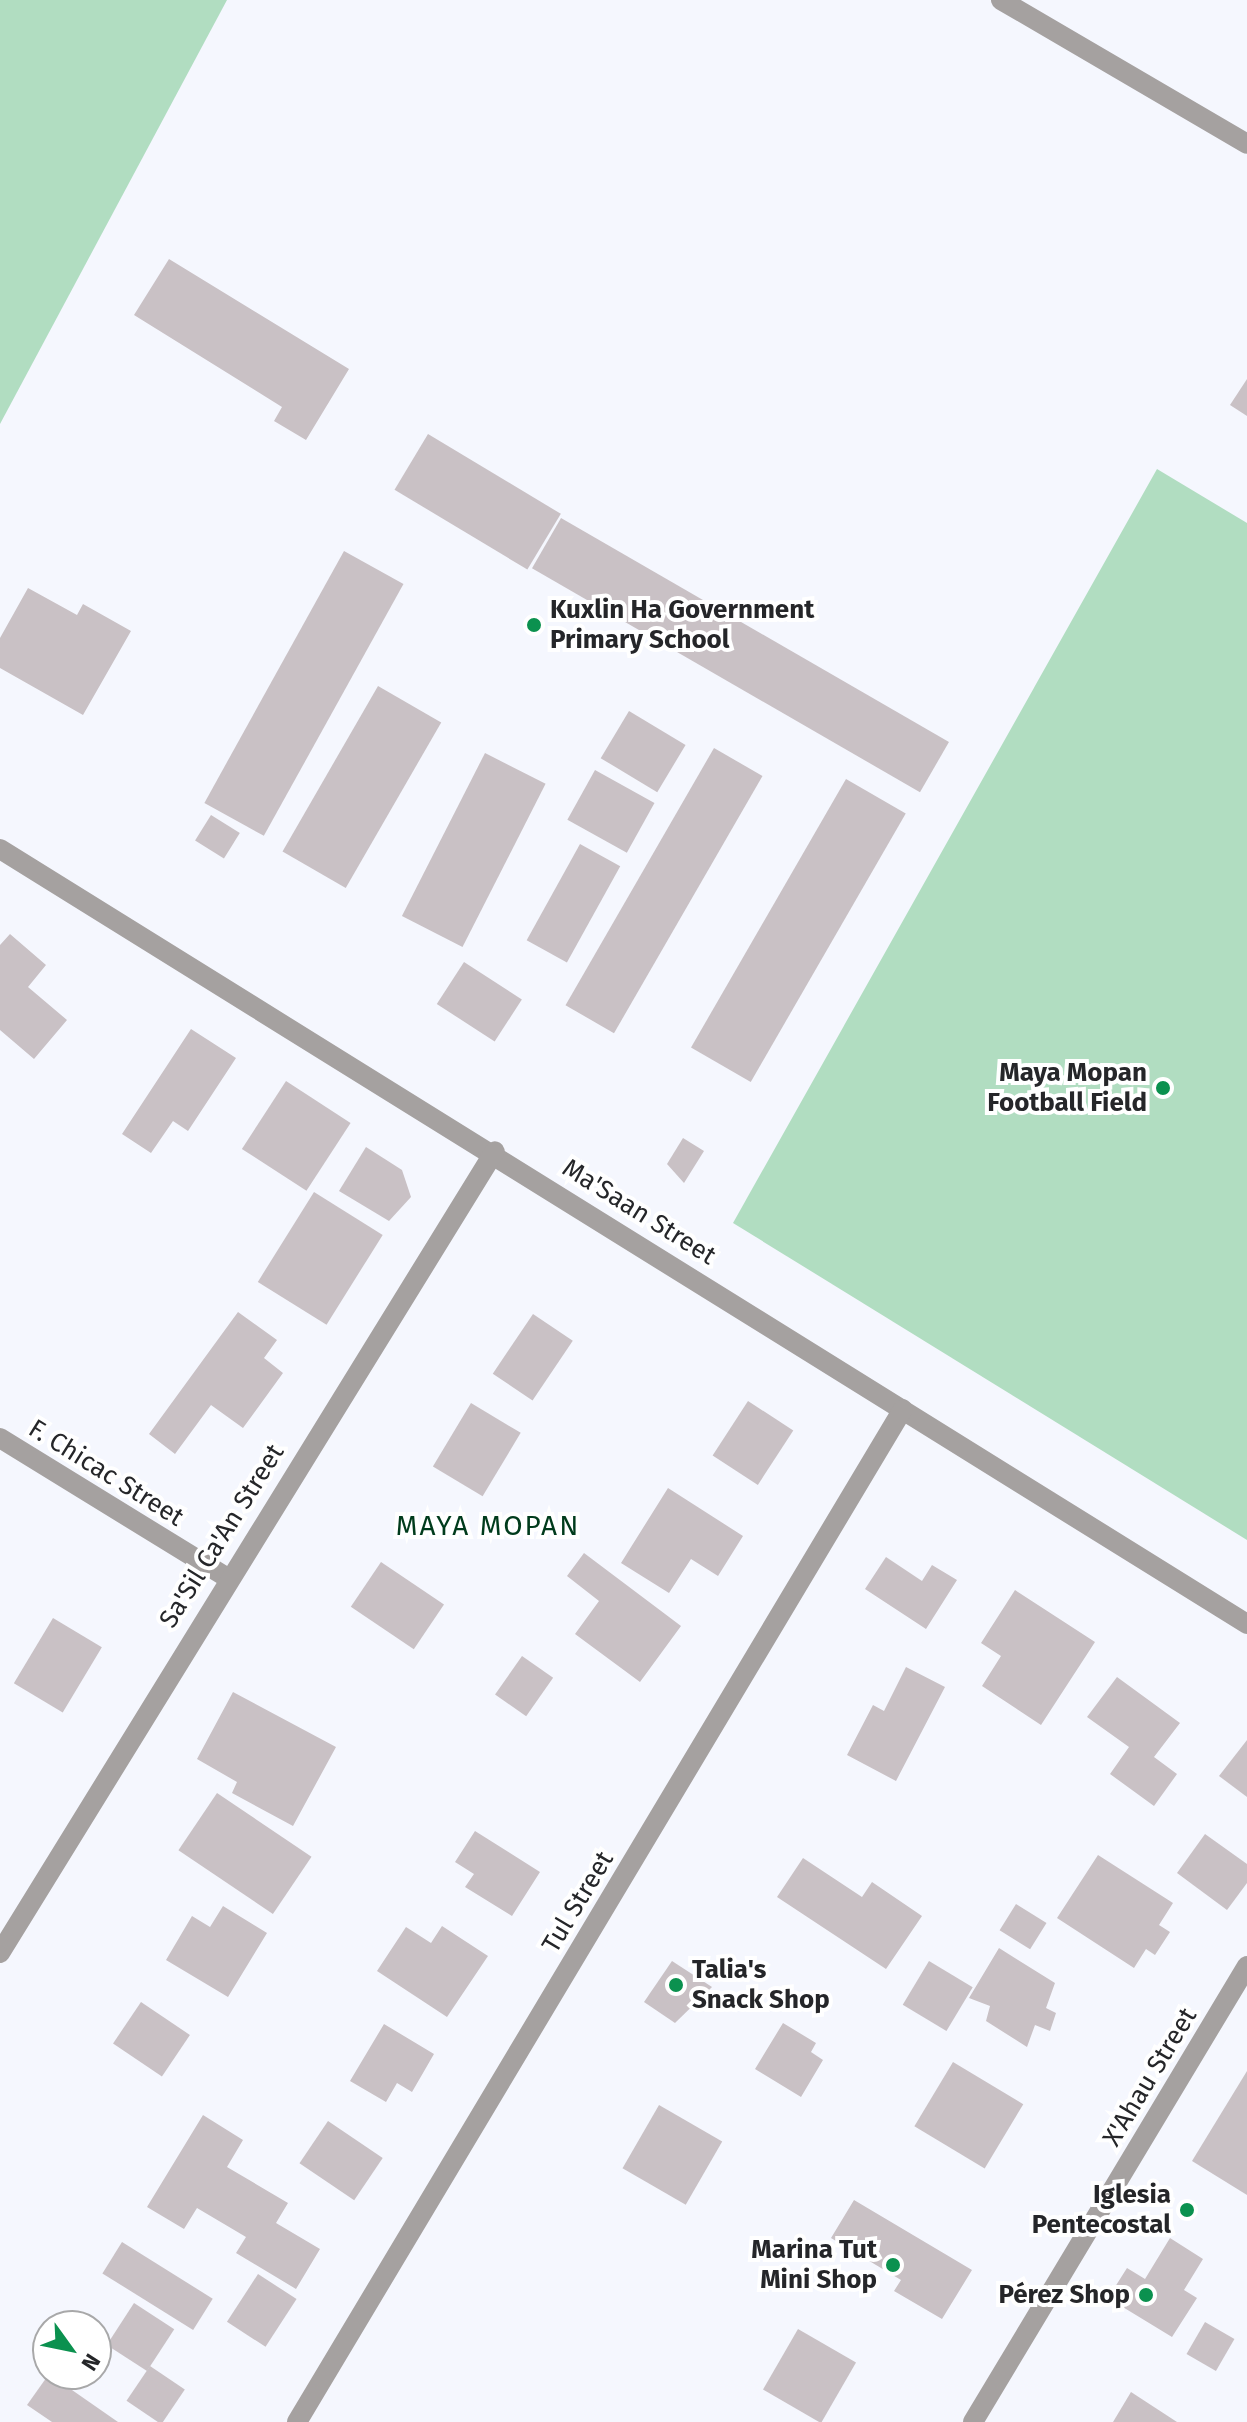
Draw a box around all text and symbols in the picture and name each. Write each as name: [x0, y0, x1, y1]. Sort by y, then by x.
place label: Kuxlin Ha Government Primary School: [550, 594, 814, 656]
marker: Kuxlin Ha Government Primary School: [525, 616, 543, 634]
place label: Maya Mopan Football Field: [987, 1057, 1147, 1118]
marker: Maya Mopan Football Field: [1154, 1079, 1172, 1097]
street label: Ma'Saan Street: [557, 1152, 721, 1272]
street label: F. Chicac Street: [23, 1413, 189, 1533]
street label: Sa'Sil Ca'An Street: [153, 1439, 291, 1633]
district label: MAYA MOPAN: [396, 1509, 580, 1543]
street label: Tul Street: [536, 1846, 620, 1958]
place label: Talia's Snack Shop: [692, 1954, 830, 2016]
marker: Talia's Snack Shop: [667, 1976, 685, 1994]
street label: X'Ahau Street: [1097, 2002, 1203, 2152]
place label: Iglesia Pentecostal: [1032, 2179, 1171, 2240]
marker: Iglesia Pentecostal: [1178, 2201, 1196, 2219]
place label: Marina Tut Mini Shop: [751, 2234, 877, 2296]
marker: Marina Tut Mini Shop: [884, 2256, 902, 2274]
place label: Pérez Shop: [998, 2279, 1130, 2311]
marker: Pérez Shop: [1137, 2286, 1155, 2304]
north arrow: [32, 2310, 112, 2390]
text: N: [76, 2349, 106, 2376]

